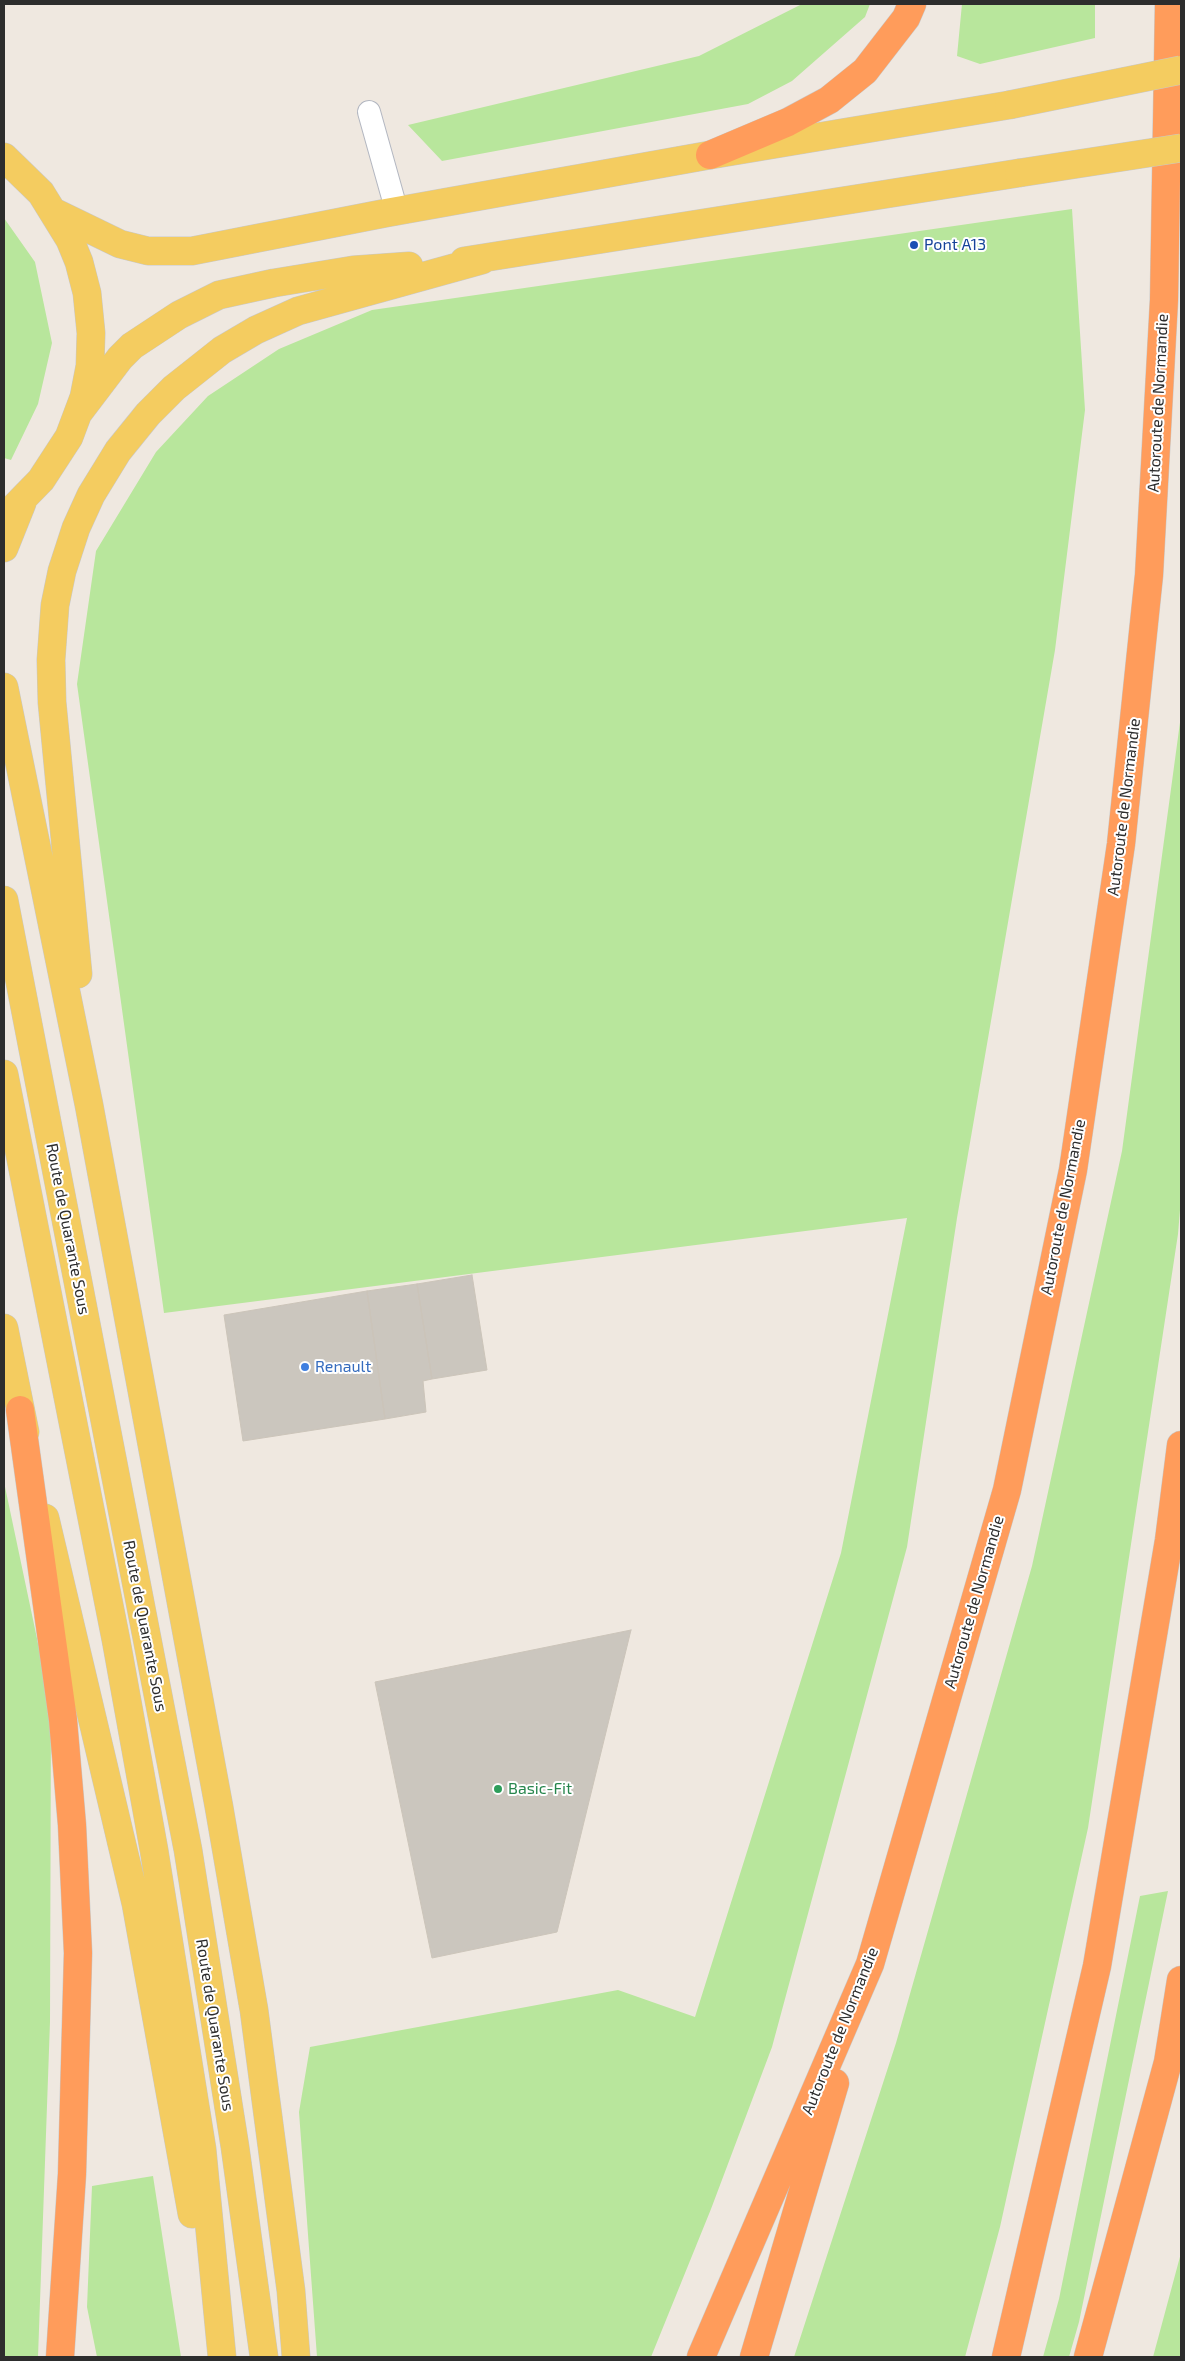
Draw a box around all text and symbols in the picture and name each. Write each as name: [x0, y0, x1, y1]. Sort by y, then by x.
place label: Pont A13: [924, 235, 986, 255]
marker: Pont A13: [908, 239, 920, 251]
street label: Autoroute de Normandie: [1144, 313, 1172, 493]
street label: Autoroute de Normandie: [1104, 717, 1144, 897]
street label: Autoroute de Normandie: [1037, 1117, 1089, 1297]
street label: Route de Quarante Sous: [42, 1142, 94, 1316]
place label: Renault: [315, 1357, 371, 1377]
marker: Renault: [299, 1361, 311, 1373]
street label: Autoroute de Normandie: [940, 1513, 1008, 1691]
street label: Route de Quarante Sous: [119, 1539, 171, 1713]
place label: Basic-Fit: [508, 1779, 572, 1799]
marker: Basic-Fit: [492, 1783, 504, 1795]
street label: Route de Quarante Sous: [192, 1937, 238, 2113]
street label: Autoroute de Normandie: [798, 1944, 882, 2118]

